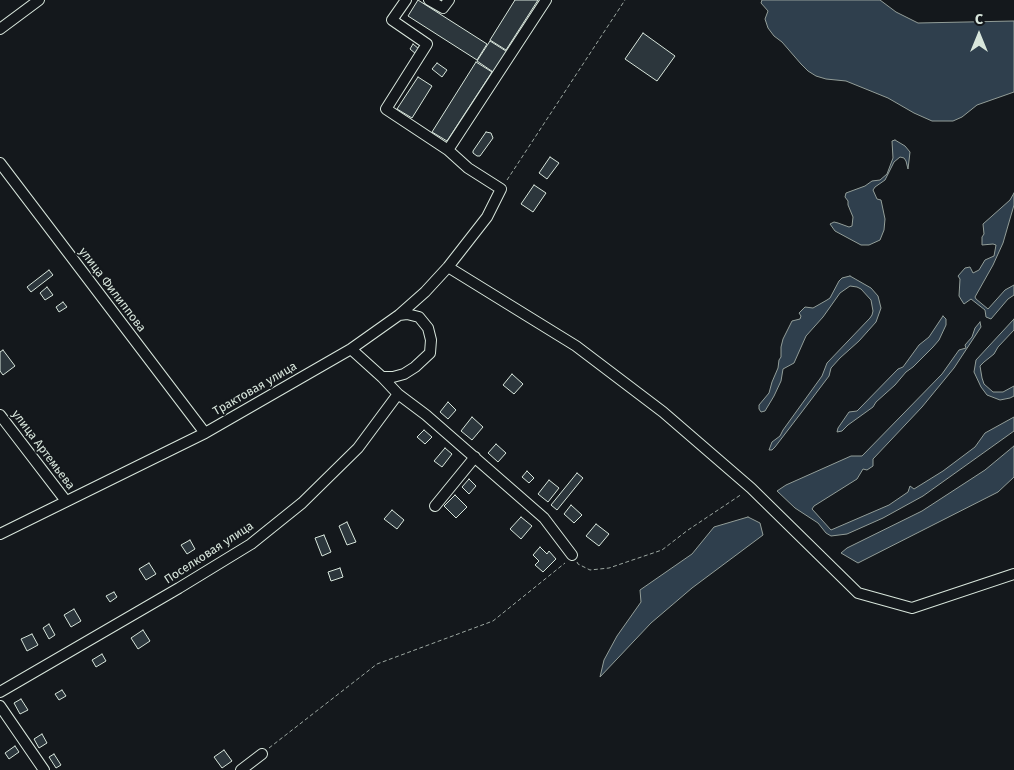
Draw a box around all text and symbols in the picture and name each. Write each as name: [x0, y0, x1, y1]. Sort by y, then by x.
north arrow: [954, 10, 1004, 60]
text: С: [975, 11, 983, 28]
street label: улица Филиппова: [76, 245, 148, 335]
street label: Трактовая улица: [210, 359, 300, 419]
street label: улица Артемьева: [8, 407, 78, 493]
street label: Поселковая улица: [162, 519, 256, 587]

